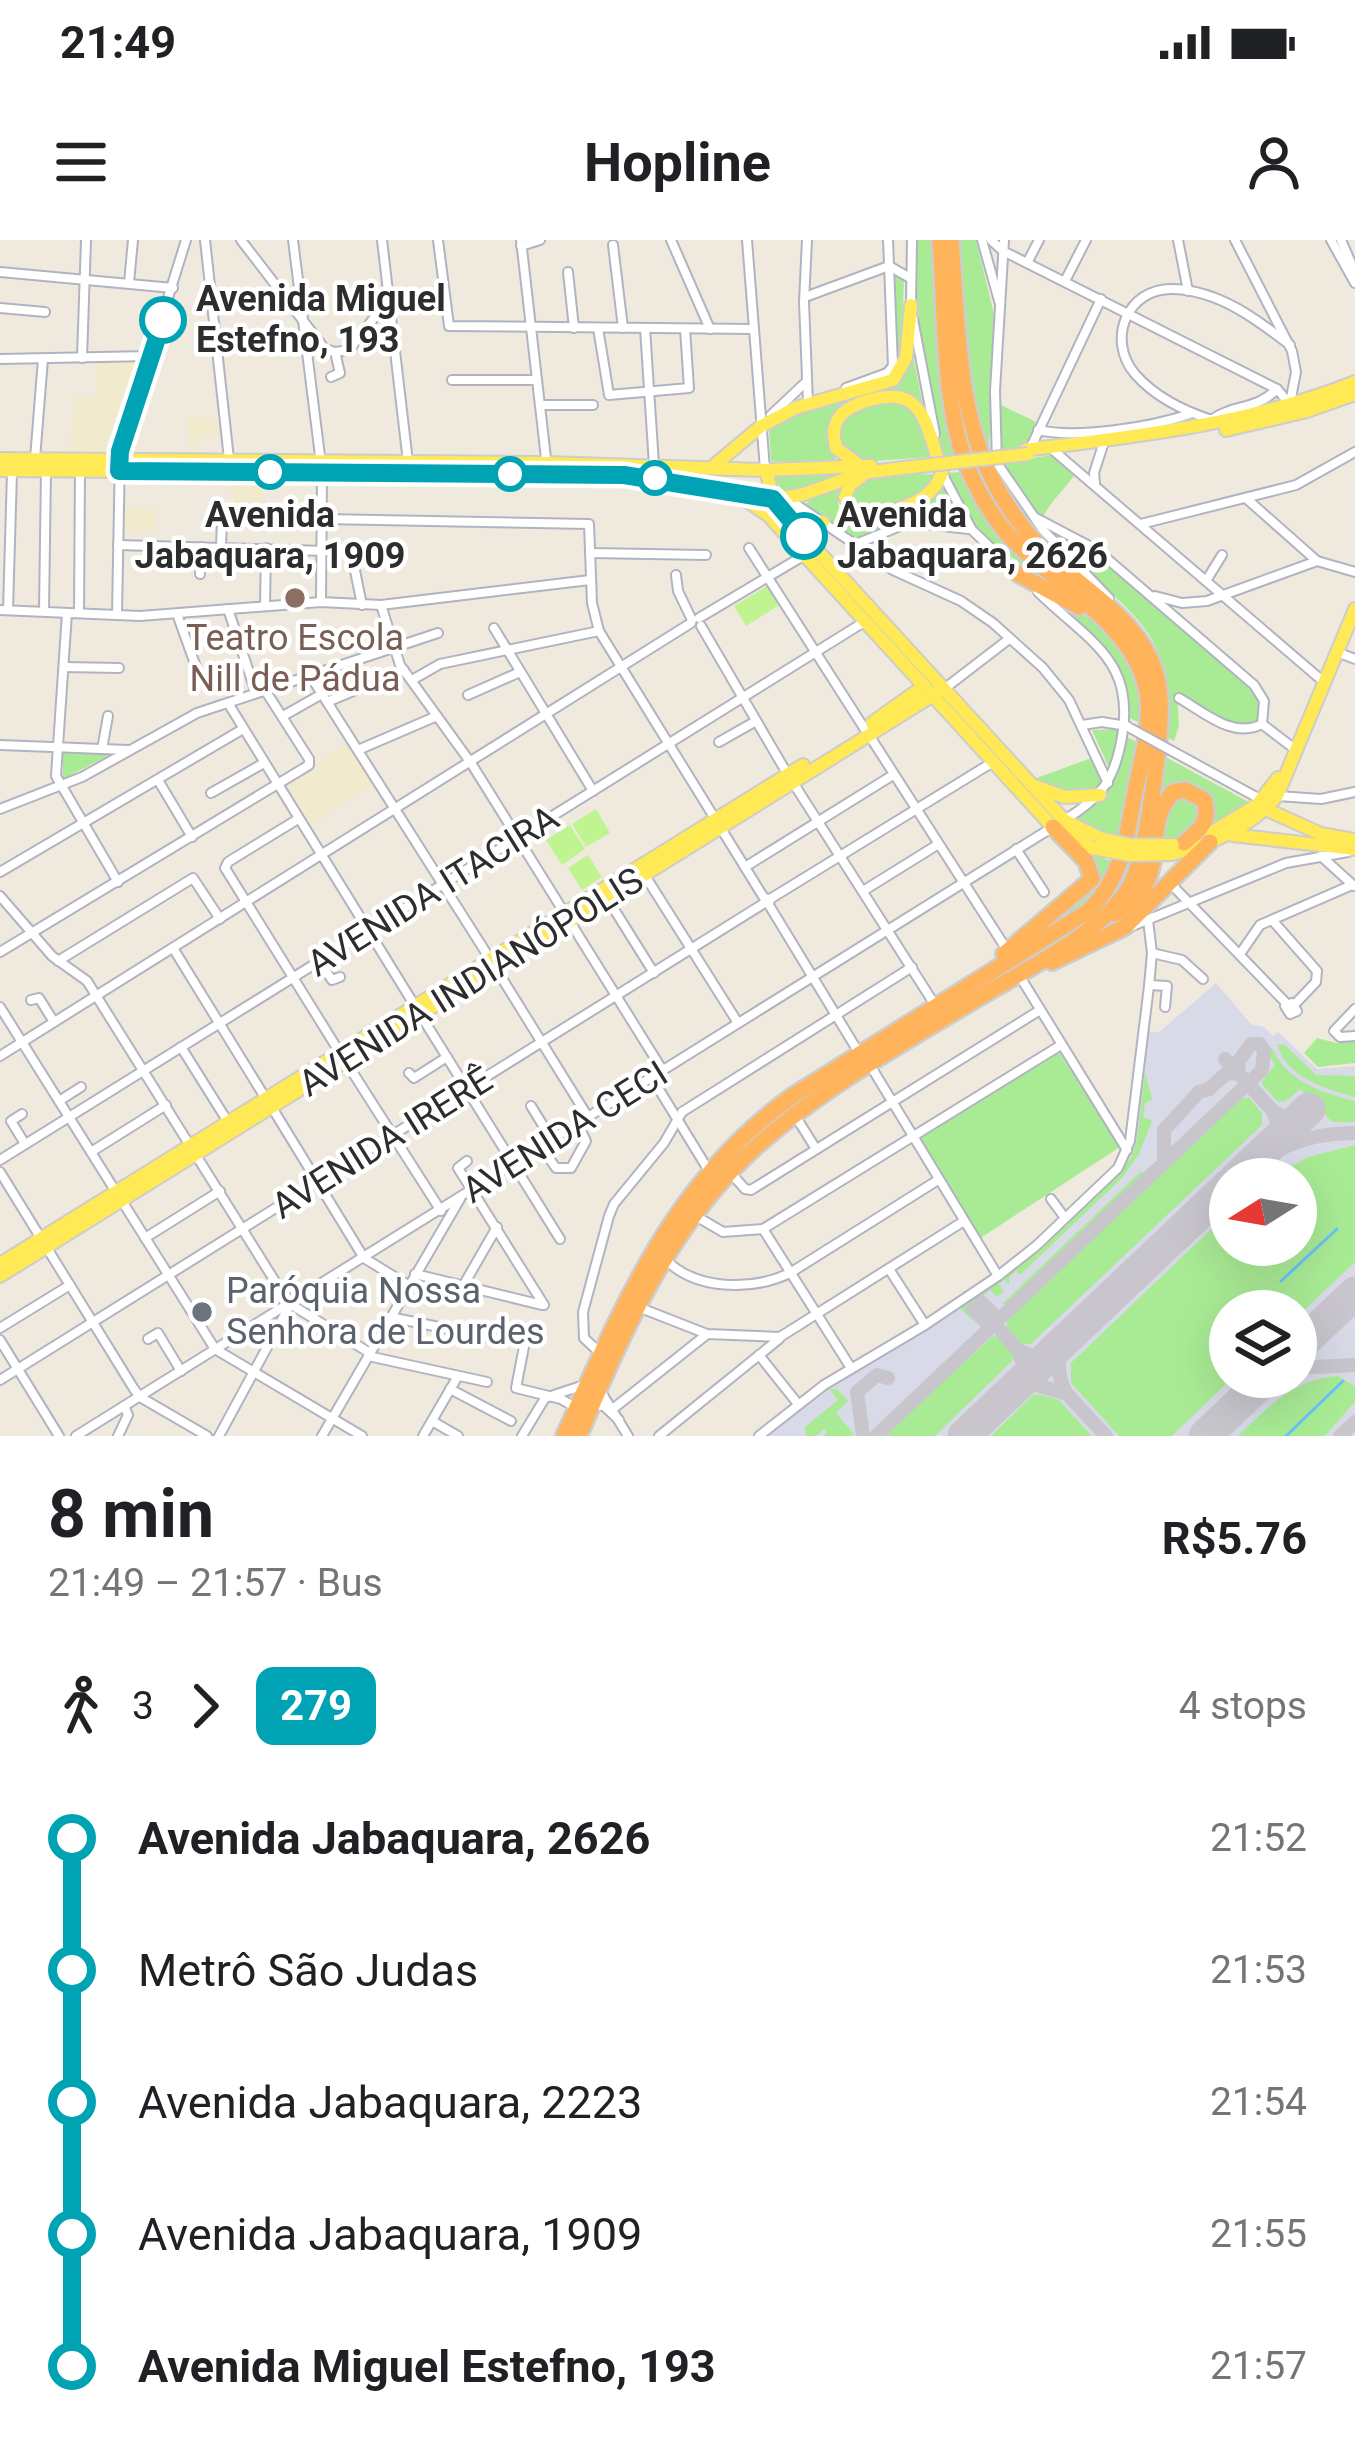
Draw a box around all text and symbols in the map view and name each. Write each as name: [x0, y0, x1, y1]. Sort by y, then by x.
text: 21:49: [60, 16, 176, 69]
icon: menu: [48, 129, 114, 195]
icon: person: [1241, 129, 1307, 195]
text: Hopline: [584, 131, 771, 194]
place label: Avenida Miguel Estefno, 193: [196, 278, 446, 361]
marker: Avenida Miguel Estefno, 193: [141, 298, 185, 342]
marker: Avenida Jabaquara, 1909: [254, 456, 286, 488]
unlabelled marker: [494, 458, 526, 490]
unlabelled marker: [639, 462, 671, 494]
place label: Avenida Jabaquara, 1909: [135, 494, 405, 577]
place label: Avenida Jabaquara, 2626: [837, 494, 1108, 577]
marker: Avenida Jabaquara, 2626: [782, 514, 826, 558]
marker: Teatro Escola Nill de Pádua: [282, 585, 308, 611]
place label: Teatro Escola Nill de Pádua: [186, 617, 404, 700]
street label: AVENIDA ITACIRA: [300, 797, 567, 985]
street label: AVENIDA INDIANÓPOLIS: [291, 858, 651, 1105]
street label: AVENIDA CECI: [455, 1052, 675, 1212]
street label: AVENIDA IRERÊ: [264, 1058, 500, 1227]
north arrow: [1209, 1158, 1317, 1266]
map controls: [1209, 1158, 1317, 1398]
place label: Paróquia Nossa Senhora de Lourdes: [226, 1270, 545, 1353]
button: layers: [1209, 1290, 1317, 1398]
marker: Paróquia Nossa Senhora de Lourdes: [189, 1299, 215, 1325]
text: 8 min: [48, 1476, 214, 1553]
text: R$5.76: [1162, 1512, 1307, 1565]
text: 21:49 – 21:57 · Bus: [48, 1560, 383, 1606]
icon: walk: [48, 1673, 114, 1739]
icon: forward: [172, 1673, 238, 1739]
text: 279: [280, 1681, 352, 1730]
text: 3: [132, 1683, 154, 1729]
text: 4 stops: [1179, 1683, 1307, 1729]
text: Avenida Jabaquara, 2626: [138, 1812, 650, 1865]
text: 21:52: [1210, 1815, 1307, 1861]
text: Metrô São Judas: [138, 1944, 478, 1997]
text: 21:53: [1210, 1947, 1307, 1993]
text: Avenida Jabaquara, 2223: [138, 2076, 642, 2129]
text: 21:54: [1210, 2079, 1307, 2125]
text: Avenida Jabaquara, 1909: [138, 2208, 642, 2261]
text: 21:55: [1210, 2211, 1307, 2257]
text: Avenida Miguel Estefno, 193: [138, 2340, 716, 2393]
text: 21:57: [1210, 2343, 1307, 2389]

